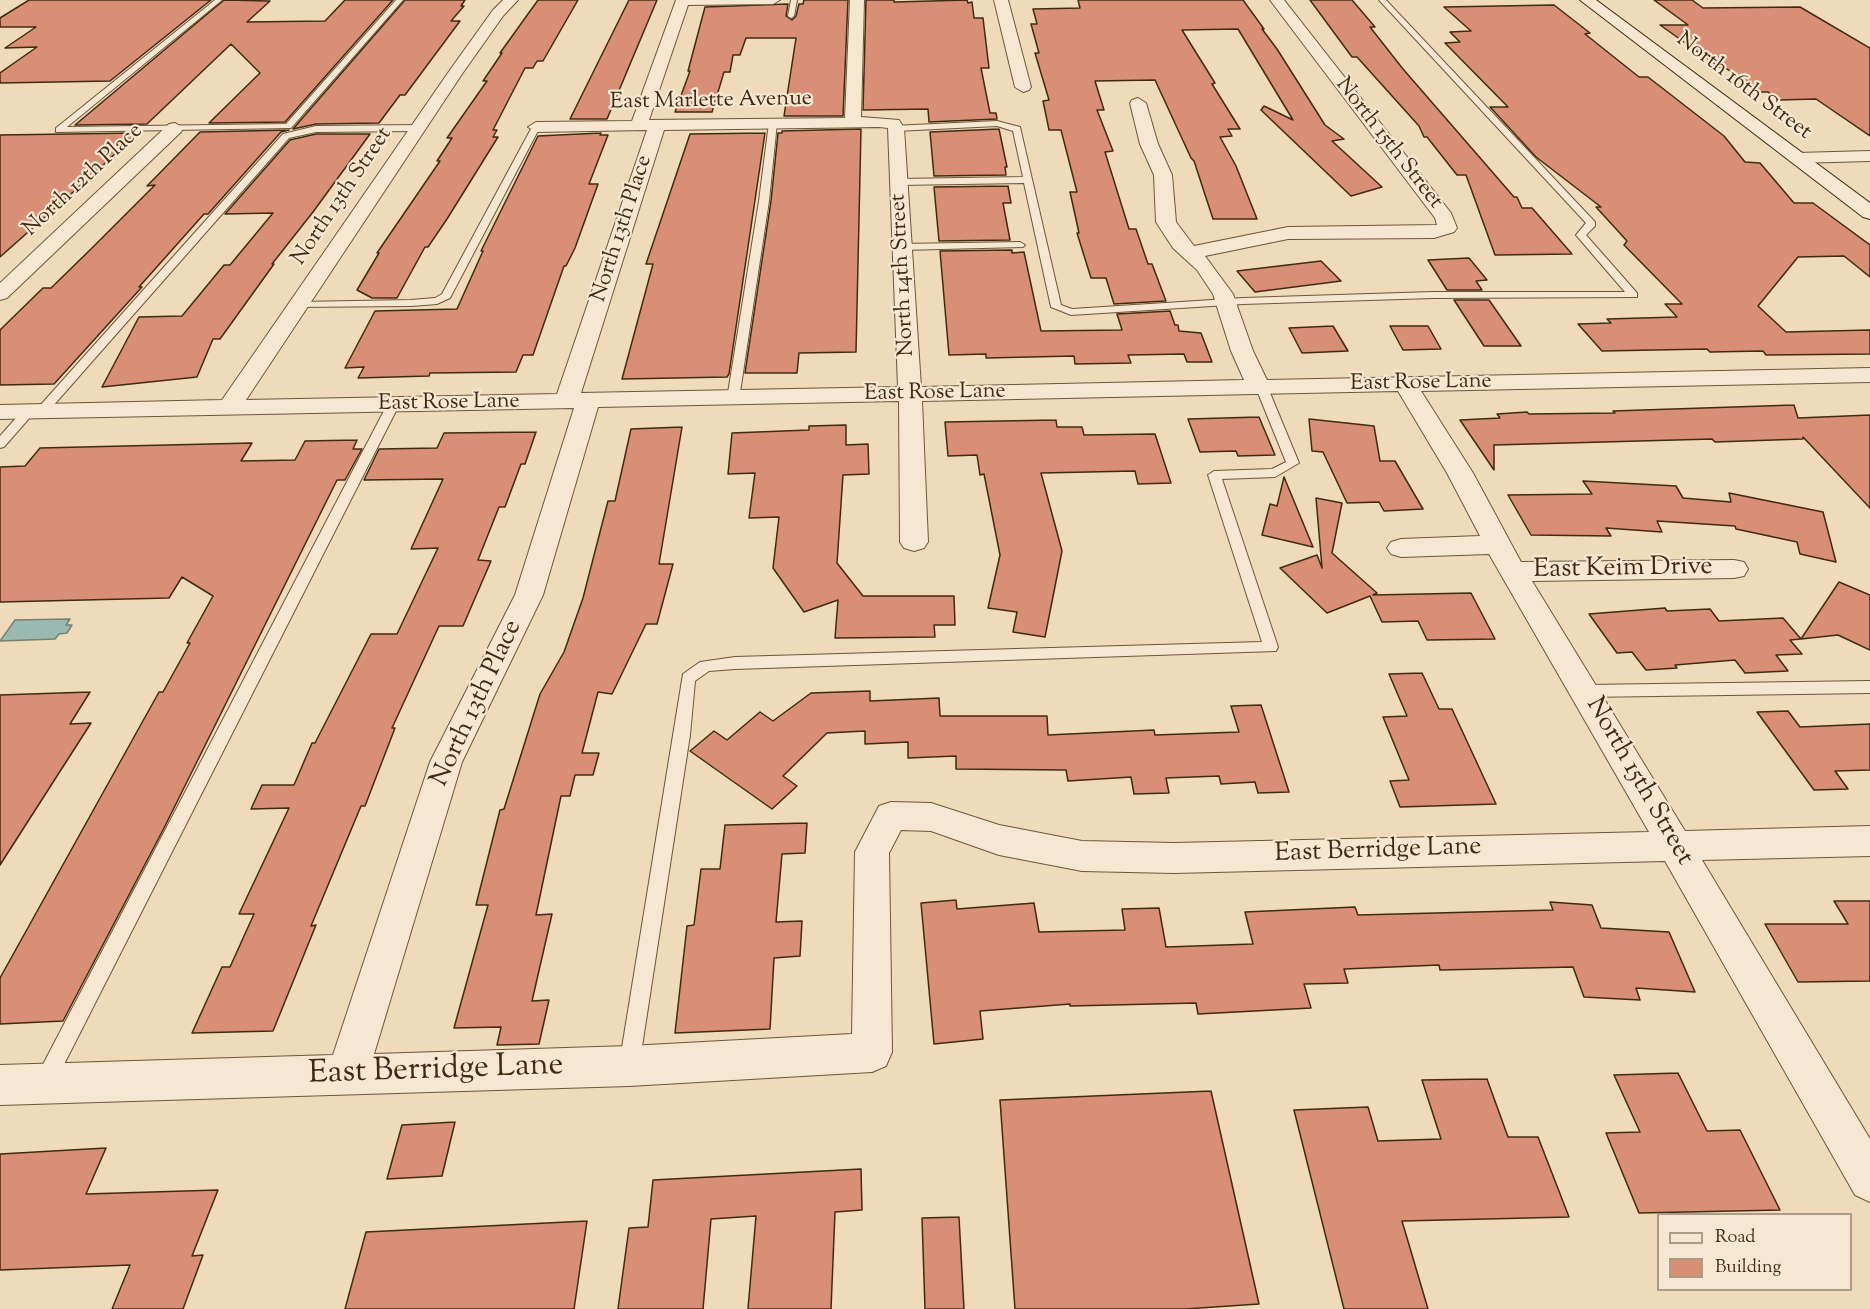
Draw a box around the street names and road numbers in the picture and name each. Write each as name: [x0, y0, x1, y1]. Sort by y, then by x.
street label: North 16th Street: [1670, 27, 1816, 147]
street label: North 15th Street: [1328, 73, 1448, 215]
street label: East Marlette Avenue: [610, 87, 812, 117]
street label: North 12th Place: [19, 119, 149, 243]
street label: North 13th Street: [287, 123, 399, 271]
street label: North 13th Place: [587, 152, 659, 306]
street label: North 14th Street: [887, 193, 921, 357]
street label: East Rose Lane: [1350, 370, 1492, 398]
street label: East Rose Lane: [864, 380, 1006, 408]
street label: East Rose Lane: [378, 390, 520, 418]
street label: East Keim Drive: [1533, 553, 1713, 587]
street label: North 13th Place: [426, 616, 530, 792]
street label: North 15th Street: [1577, 693, 1699, 871]
street label: East Berridge Lane: [1274, 833, 1482, 871]
street label: East Berridge Lane: [308, 1048, 564, 1096]

